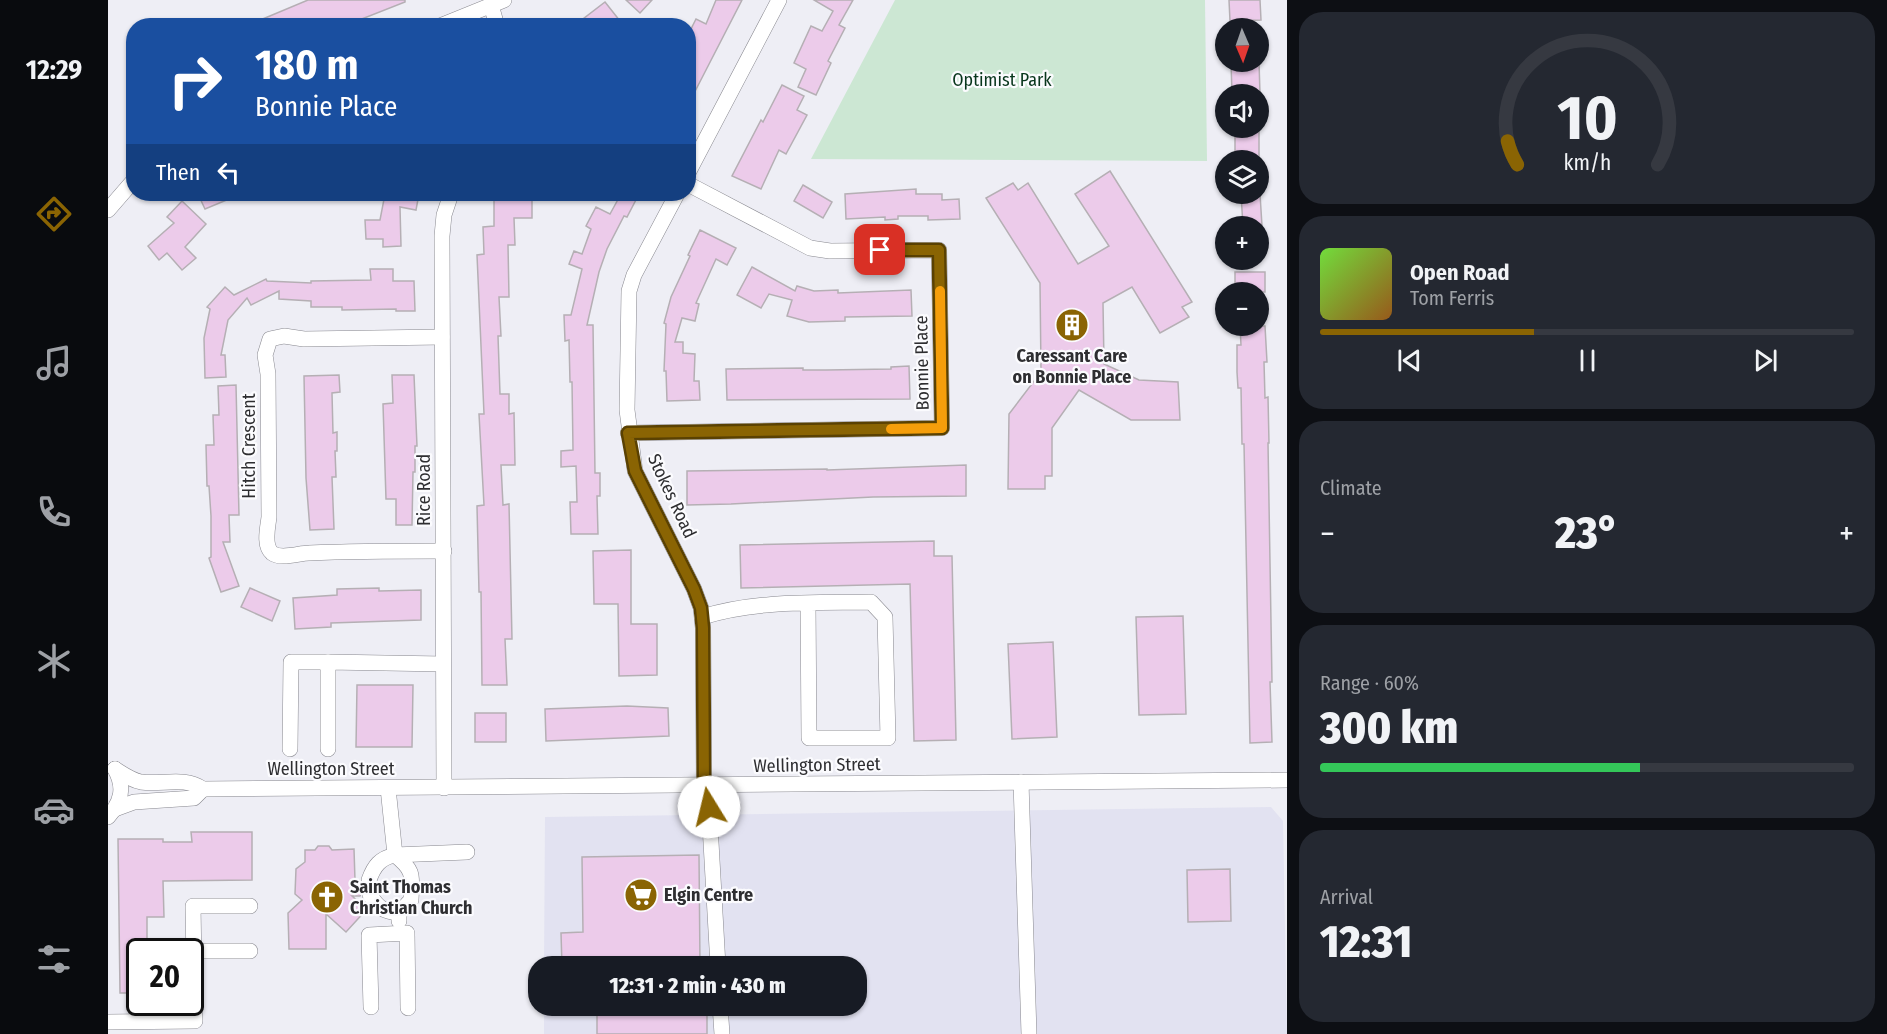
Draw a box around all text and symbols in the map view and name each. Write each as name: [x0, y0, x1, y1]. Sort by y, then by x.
north arrow: [1215, 18, 1269, 72]
map controls: [1215, 18, 1269, 336]
text: 180 m: [255, 40, 359, 90]
icon: right: [156, 42, 234, 120]
text: 12:29: [26, 54, 82, 86]
park label: Optimist Park: [952, 69, 1052, 91]
text: 10: [1557, 81, 1617, 156]
button: sound: [1215, 84, 1269, 138]
text: Bonnie Place: [255, 91, 397, 123]
button: layers: [1215, 150, 1269, 204]
text: km/h: [1563, 151, 1611, 177]
icon: left: [212, 156, 245, 189]
text: Then: [156, 159, 200, 186]
icon: directions: [33, 193, 75, 235]
button: +: [1215, 216, 1269, 270]
pin: [854, 224, 905, 275]
icon: arrive: [863, 233, 896, 266]
text: Open Road: [1410, 259, 1510, 286]
button: −: [1215, 282, 1269, 336]
text: Tom Ferris: [1410, 286, 1494, 310]
building icon: Caressant Care on Bonnie Place: [1054, 307, 1090, 343]
street label: Bonnie Place: [910, 315, 934, 411]
icon: music: [33, 342, 75, 384]
icon: previous: [1393, 344, 1426, 377]
icon: pause: [1571, 344, 1604, 377]
icon: next: [1749, 344, 1782, 377]
place label: Caressant Care on Bonnie Place: [1013, 345, 1131, 388]
street label: Hitch Crescent: [238, 393, 260, 499]
street label: Stokes Road: [643, 450, 701, 542]
street label: Rice Road: [413, 454, 435, 526]
text: Climate: [1320, 476, 1382, 500]
icon: phone: [33, 491, 75, 533]
text: 23°: [1555, 506, 1619, 560]
text: −: [1320, 514, 1335, 554]
text: +: [1839, 514, 1854, 554]
icon: climate: [33, 640, 75, 682]
text: Range · 60%: [1320, 671, 1419, 695]
text: 300 km: [1320, 701, 1458, 755]
street label: Wellington Street: [753, 753, 881, 777]
street label: Wellington Street: [267, 758, 395, 780]
position arrow: [677, 775, 741, 839]
icon: car: [33, 789, 75, 831]
place label: Saint Thomas Christian Church: [350, 876, 472, 919]
supermarket icon: Elgin Centre: [623, 877, 659, 913]
church icon: Saint Thomas Christian Church: [309, 879, 345, 915]
place label: Elgin Centre: [664, 884, 753, 906]
text: Arrival: [1320, 885, 1373, 909]
text: 12:31: [1320, 915, 1412, 969]
icon: filters: [33, 938, 75, 980]
speed limit sign: 20: [126, 938, 204, 1016]
text: 12:31 · 2 min · 430 m: [609, 972, 786, 999]

